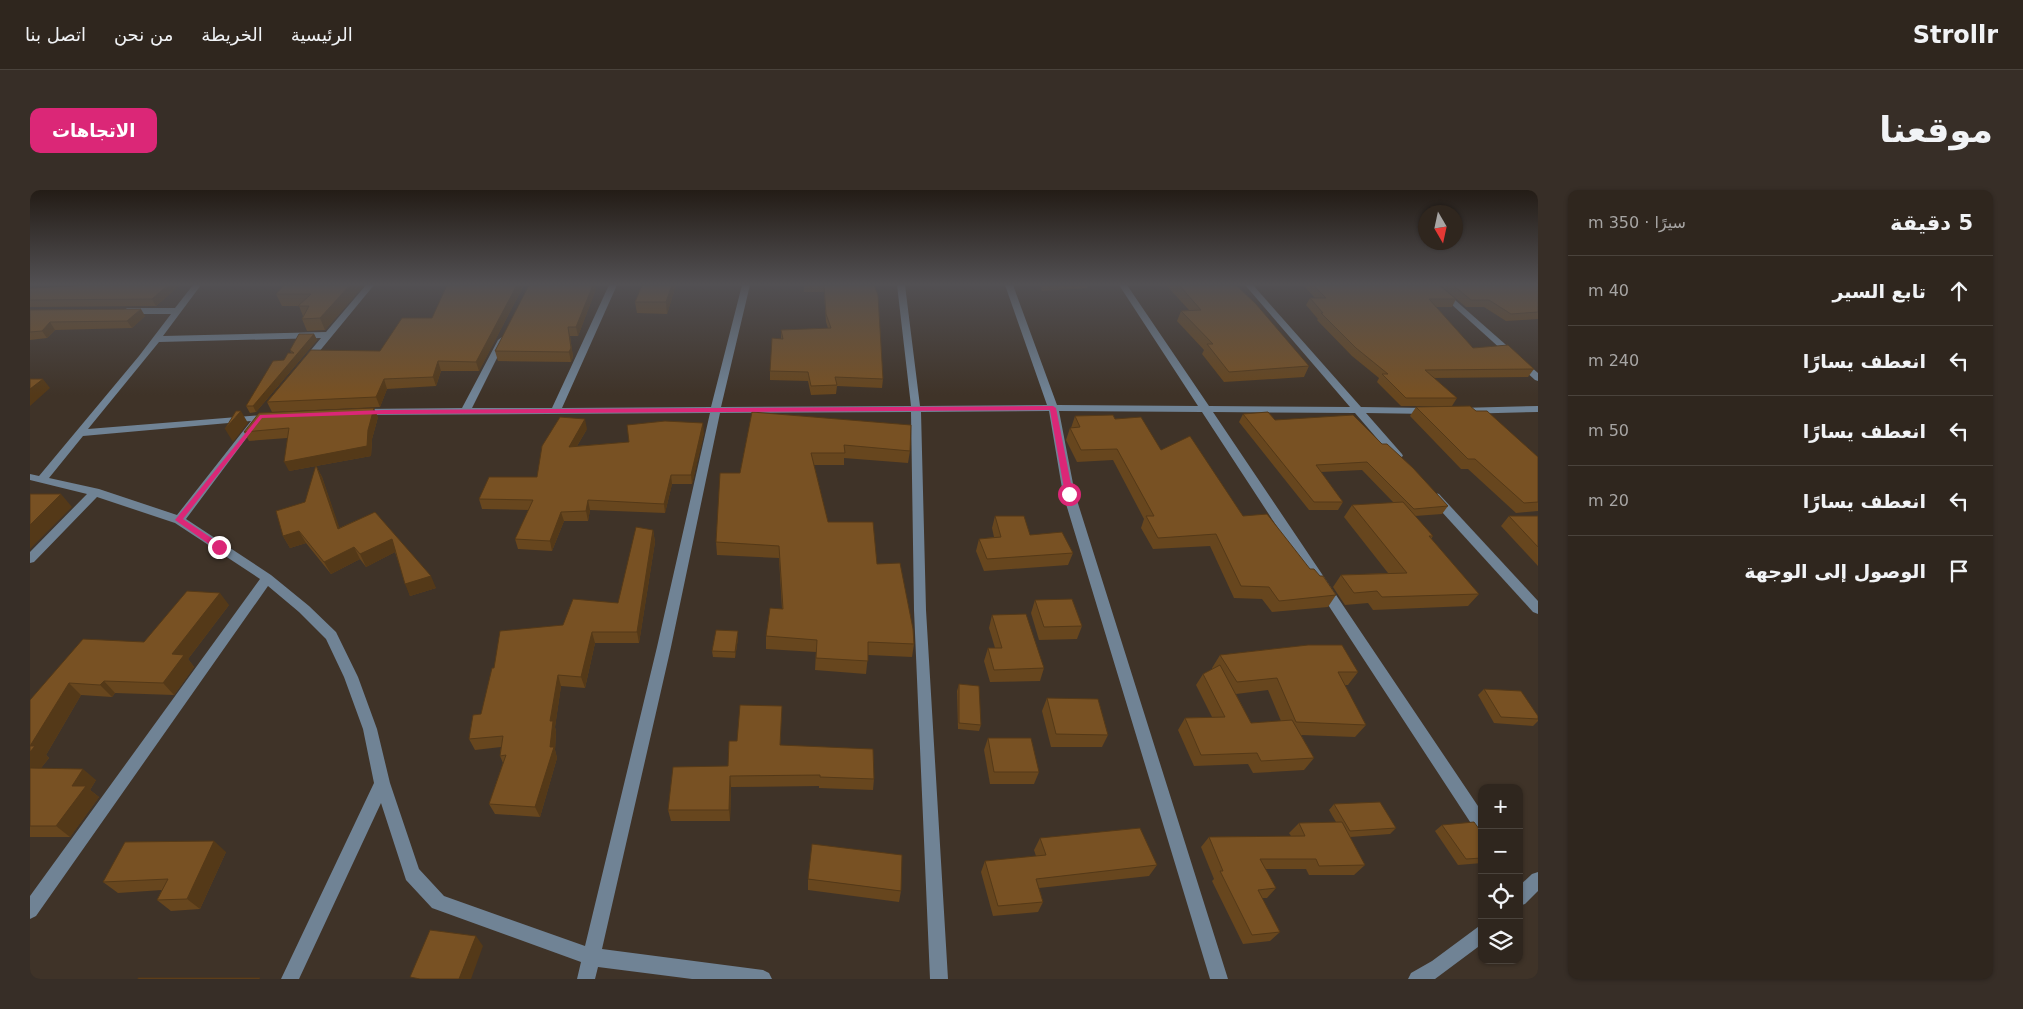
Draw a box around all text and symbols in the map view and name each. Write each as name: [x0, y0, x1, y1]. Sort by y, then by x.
text: Strollr: [1913, 21, 1998, 49]
text: اتصل بنا: [25, 24, 86, 45]
text: من نحن: [114, 24, 173, 45]
text: الخريطة: [201, 24, 263, 45]
text: الرئيسية: [291, 24, 353, 45]
button: الاتجاهات: [30, 108, 157, 153]
text: موقعنا: [1879, 110, 1993, 150]
north arrow: [1418, 205, 1463, 250]
text: 5 دقيقة: [1890, 211, 1973, 235]
text: سيرًا · 350 m: [1588, 213, 1686, 232]
icon: ahead: [1945, 277, 1973, 305]
text: تابع السير: [1832, 280, 1926, 302]
text: 40 m: [1588, 281, 1629, 300]
icon: left: [1945, 347, 1973, 375]
text: انعطف يسارًا: [1803, 350, 1926, 372]
text: 240 m: [1588, 351, 1639, 370]
icon: left: [1945, 417, 1973, 445]
text: انعطف يسارًا: [1803, 420, 1926, 442]
text: 50 m: [1588, 421, 1629, 440]
route start: [1058, 483, 1081, 506]
icon: left: [1945, 487, 1973, 515]
text: انعطف يسارًا: [1803, 490, 1926, 512]
text: 20 m: [1588, 491, 1629, 510]
route end: [208, 536, 231, 559]
icon: arrive: [1945, 557, 1973, 585]
text: الوصول إلى الوجهة: [1744, 560, 1926, 582]
map controls: [1478, 784, 1523, 964]
button: +: [1478, 784, 1523, 829]
button: −: [1478, 829, 1523, 874]
button: locate: [1478, 874, 1523, 919]
button: layers: [1478, 919, 1523, 964]

